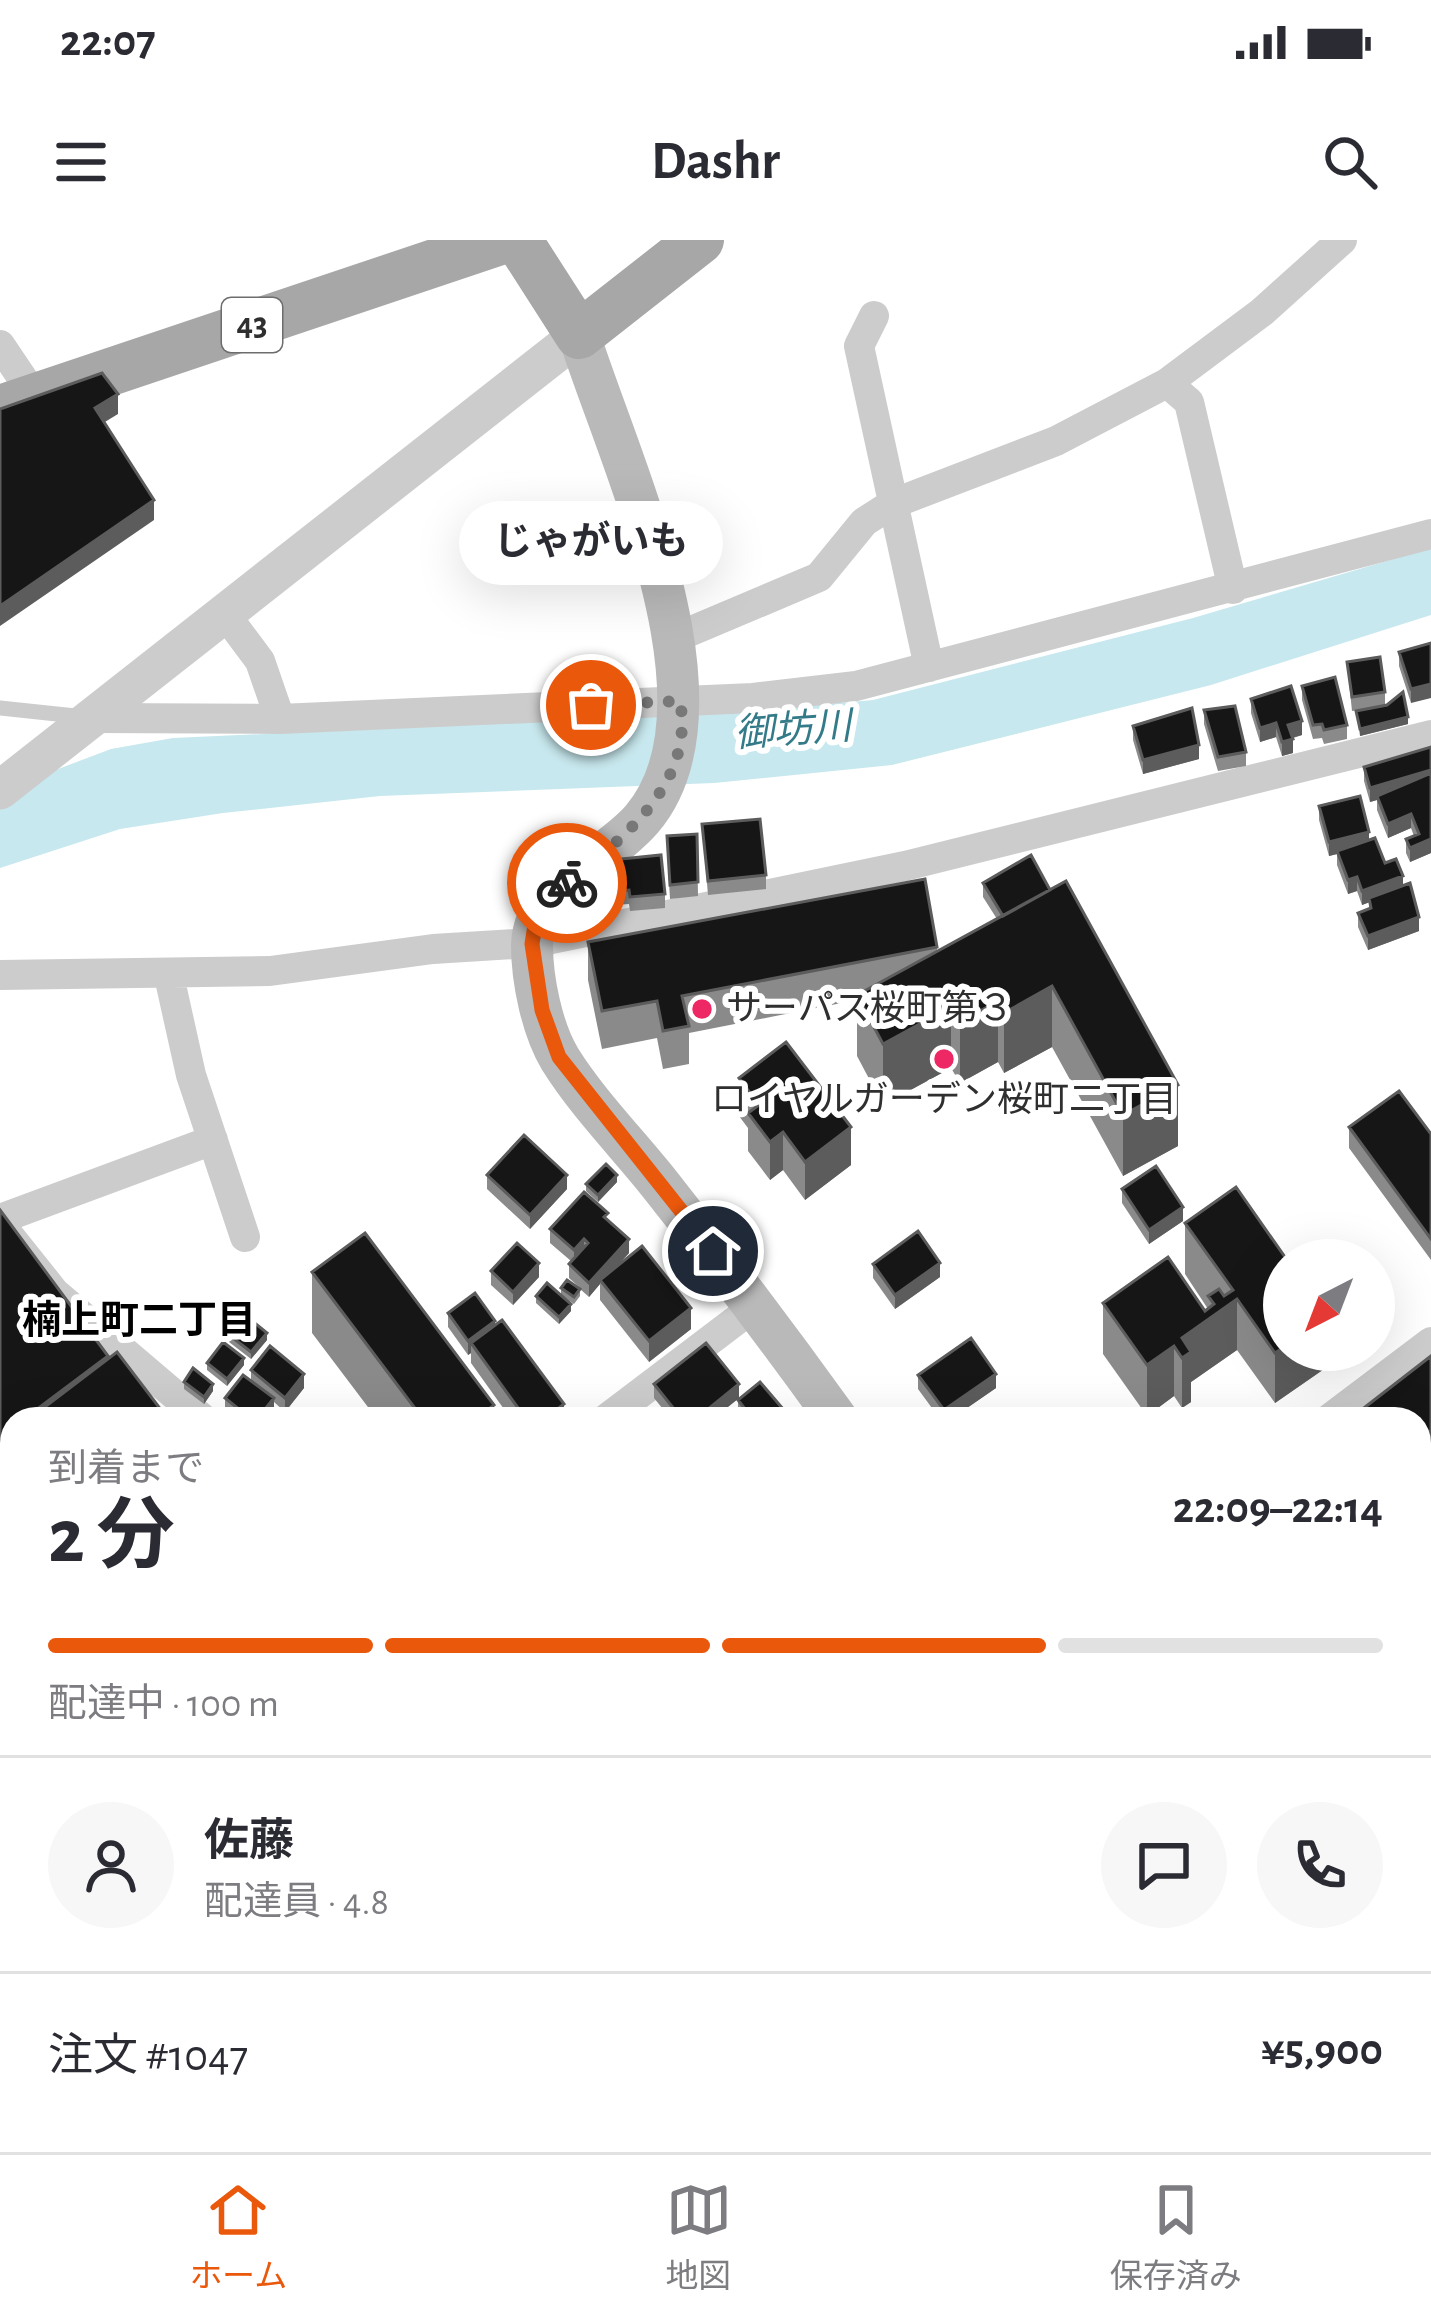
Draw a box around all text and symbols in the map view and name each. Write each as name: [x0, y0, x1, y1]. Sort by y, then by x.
text: 22:07: [60, 19, 156, 64]
icon: menu: [48, 129, 114, 195]
icon: search: [1317, 129, 1383, 195]
text: Dashr: [651, 135, 780, 189]
road number: 43: [222, 298, 282, 352]
callout: じゃがいも: [459, 501, 723, 585]
text: じゃがいも: [493, 523, 689, 562]
pin: [540, 654, 642, 756]
icon: bag: [558, 672, 624, 738]
water label: 御坊川: [733, 705, 857, 755]
courier: [507, 823, 627, 943]
icon: bike: [534, 850, 600, 916]
place label: サーパス桜町第３: [726, 989, 1014, 1027]
marker: サーパス桜町第３: [689, 996, 715, 1022]
marker: ロイヤルガーデン桜町二丁目: [931, 1046, 957, 1072]
place label: ロイヤルガーデン桜町二丁目: [711, 1080, 1177, 1118]
pin: [662, 1200, 764, 1302]
icon: home: [680, 1218, 746, 1284]
north arrow: [1263, 1239, 1395, 1371]
map controls: [1263, 1239, 1395, 1371]
district label: 楠上町二丁目: [22, 1299, 256, 1341]
text: 到着まで: [48, 1450, 204, 1489]
text: 22:09–22:14: [1173, 1486, 1383, 1531]
text: 2 分: [48, 1499, 175, 1577]
text: 配達中 · 100 m: [48, 1685, 279, 1724]
button: person: [48, 1802, 174, 1928]
button: chat: [1101, 1802, 1227, 1928]
button: phone: [1257, 1802, 1383, 1928]
text: 佐藤: [204, 1819, 294, 1864]
text: 配達員 · 4.8: [204, 1883, 389, 1922]
text: ¥5,900: [1261, 2028, 1383, 2073]
text: 注文 #1047: [48, 2034, 248, 2079]
tab: ホーム: [189, 2177, 287, 2298]
tab: 地図: [666, 2177, 732, 2298]
tab: 保存済み: [1110, 2177, 1242, 2298]

